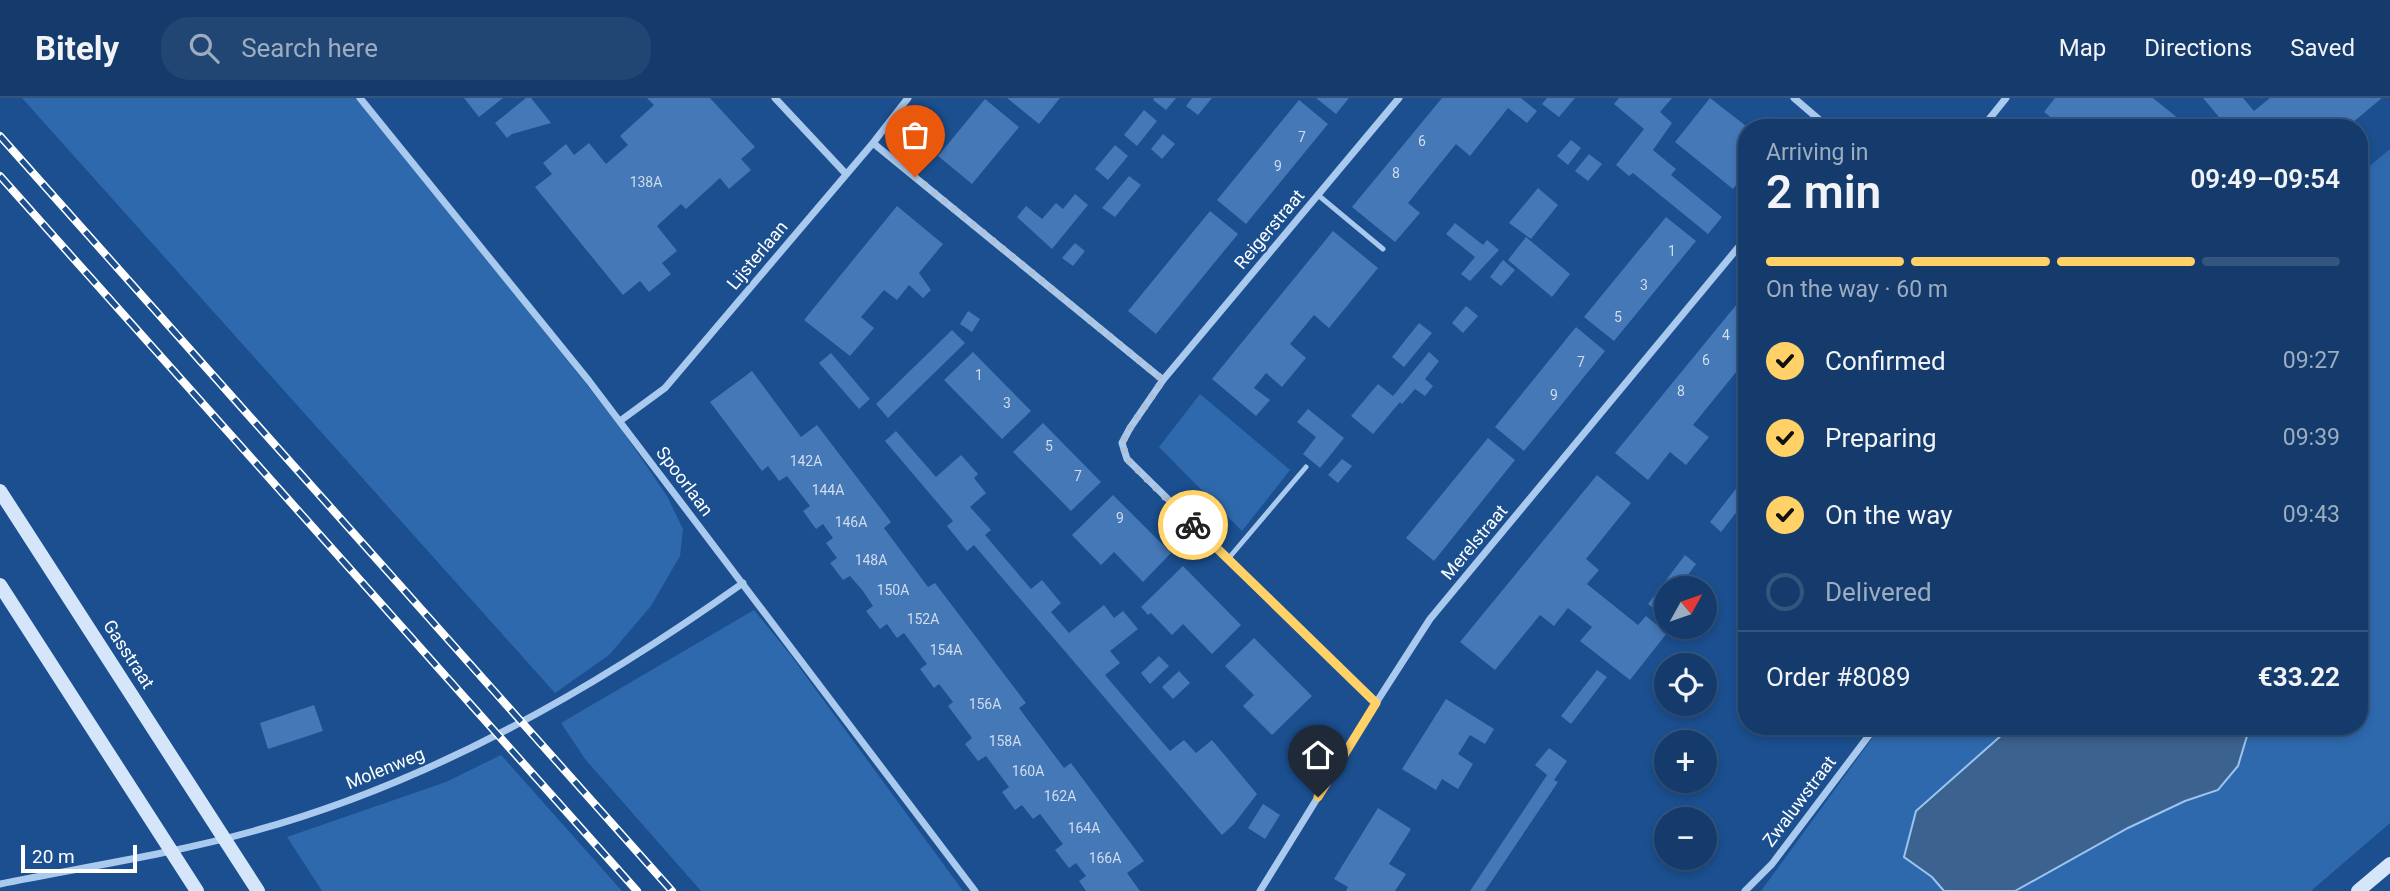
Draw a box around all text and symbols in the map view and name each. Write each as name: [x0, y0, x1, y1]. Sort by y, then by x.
search box: [161, 17, 651, 80]
text: Bitely: [35, 29, 119, 68]
icon: search: [185, 29, 223, 67]
text: Search here: [241, 33, 378, 63]
text: Map: [2059, 34, 2106, 62]
text: Directions: [2144, 34, 2252, 62]
text: Saved: [2290, 34, 2355, 62]
pin: [885, 105, 945, 177]
icon: bag: [896, 116, 934, 154]
house number: 7: [1298, 129, 1306, 145]
house number: 6: [1418, 133, 1426, 149]
text: Arriving in: [1766, 139, 1869, 166]
house number: 9: [1274, 158, 1282, 174]
text: 09:49–09:54: [2190, 164, 2340, 194]
house number: 8: [1392, 165, 1400, 181]
text: 2 min: [1766, 165, 1881, 219]
house number: 138A: [630, 174, 662, 190]
street label: Reigerstraat: [1230, 185, 1308, 273]
street label: Lijsterlaan: [722, 216, 792, 294]
house number: 1: [1668, 243, 1676, 259]
text: On the way · 60 m: [1766, 276, 1948, 303]
house number: 3: [1640, 277, 1648, 293]
house number: 5: [1614, 309, 1622, 325]
house number: 4: [1722, 327, 1730, 343]
icon: check: [1766, 342, 1804, 380]
text: Confirmed: [1825, 346, 1946, 376]
text: 09:27: [2283, 347, 2340, 374]
house number: 6: [1702, 352, 1710, 368]
house number: 7: [1577, 354, 1585, 370]
house number: 1: [975, 367, 983, 383]
house number: 8: [1677, 383, 1685, 399]
house number: 9: [1550, 387, 1558, 403]
house number: 3: [1003, 395, 1011, 411]
icon: check: [1766, 419, 1804, 457]
text: Preparing: [1825, 423, 1937, 453]
text: 09:39: [2283, 424, 2340, 451]
house number: 5: [1045, 438, 1053, 454]
street label: Spoorlaan: [652, 442, 718, 520]
house number: 142A: [790, 453, 822, 469]
house number: 7: [1074, 468, 1082, 484]
house number: 144A: [812, 482, 844, 498]
courier: [1158, 490, 1228, 560]
icon: check: [1766, 496, 1804, 534]
street label: Merelstraat: [1437, 500, 1512, 584]
text: On the way: [1825, 500, 1953, 530]
text: 09:43: [2283, 501, 2340, 528]
icon: bike: [1174, 506, 1212, 544]
house number: 9: [1116, 510, 1124, 526]
house number: 146A: [835, 514, 867, 530]
house number: 148A: [855, 552, 887, 568]
north arrow: [1654, 576, 1717, 639]
map controls: [1654, 576, 1717, 870]
text: Delivered: [1825, 577, 1932, 607]
house number: 150A: [877, 582, 909, 598]
house number: 152A: [907, 611, 939, 627]
street label: Gasstraat: [99, 616, 159, 692]
house number: 154A: [930, 642, 962, 658]
button: locate: [1654, 653, 1717, 716]
text: Order #8089: [1766, 662, 1911, 692]
text: €33.22: [2258, 662, 2340, 692]
house number: 156A: [969, 696, 1001, 712]
pin: [1288, 725, 1348, 797]
button: +: [1654, 730, 1717, 793]
house number: 158A: [989, 733, 1021, 749]
icon: home: [1299, 736, 1337, 774]
street label: Molenweg: [343, 743, 427, 793]
street label: Zwaluwstraat: [1758, 751, 1840, 850]
house number: 160A: [1012, 763, 1044, 779]
house number: 162A: [1044, 788, 1076, 804]
button: −: [1654, 807, 1717, 870]
house number: 164A: [1068, 820, 1100, 836]
scale bar: [21, 842, 136, 874]
text: 20 m: [32, 845, 75, 868]
house number: 166A: [1089, 850, 1121, 866]

